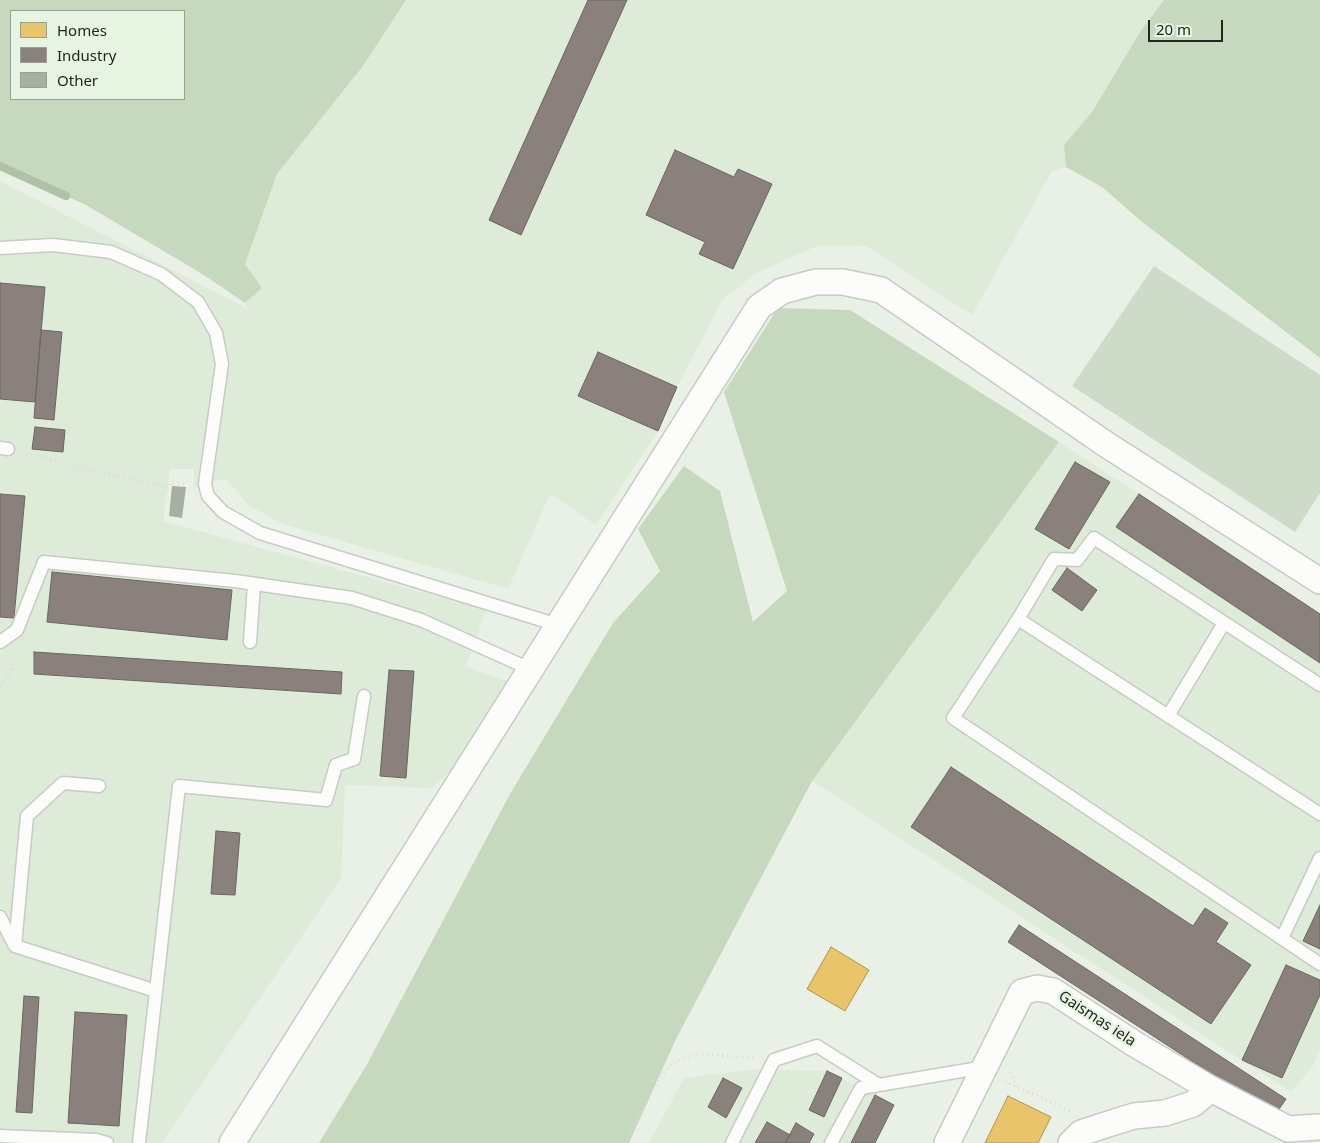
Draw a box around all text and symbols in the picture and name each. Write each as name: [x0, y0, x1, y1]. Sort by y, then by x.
legend: [10, 10, 185, 100]
scale bar: [1150, 10, 1225, 42]
text: 20 m: [1156, 19, 1191, 39]
text: Homes: [57, 20, 107, 40]
text: Industry: [57, 45, 116, 65]
text: Other: [57, 70, 98, 90]
street label: Gaismas iela: [1055, 987, 1139, 1051]

